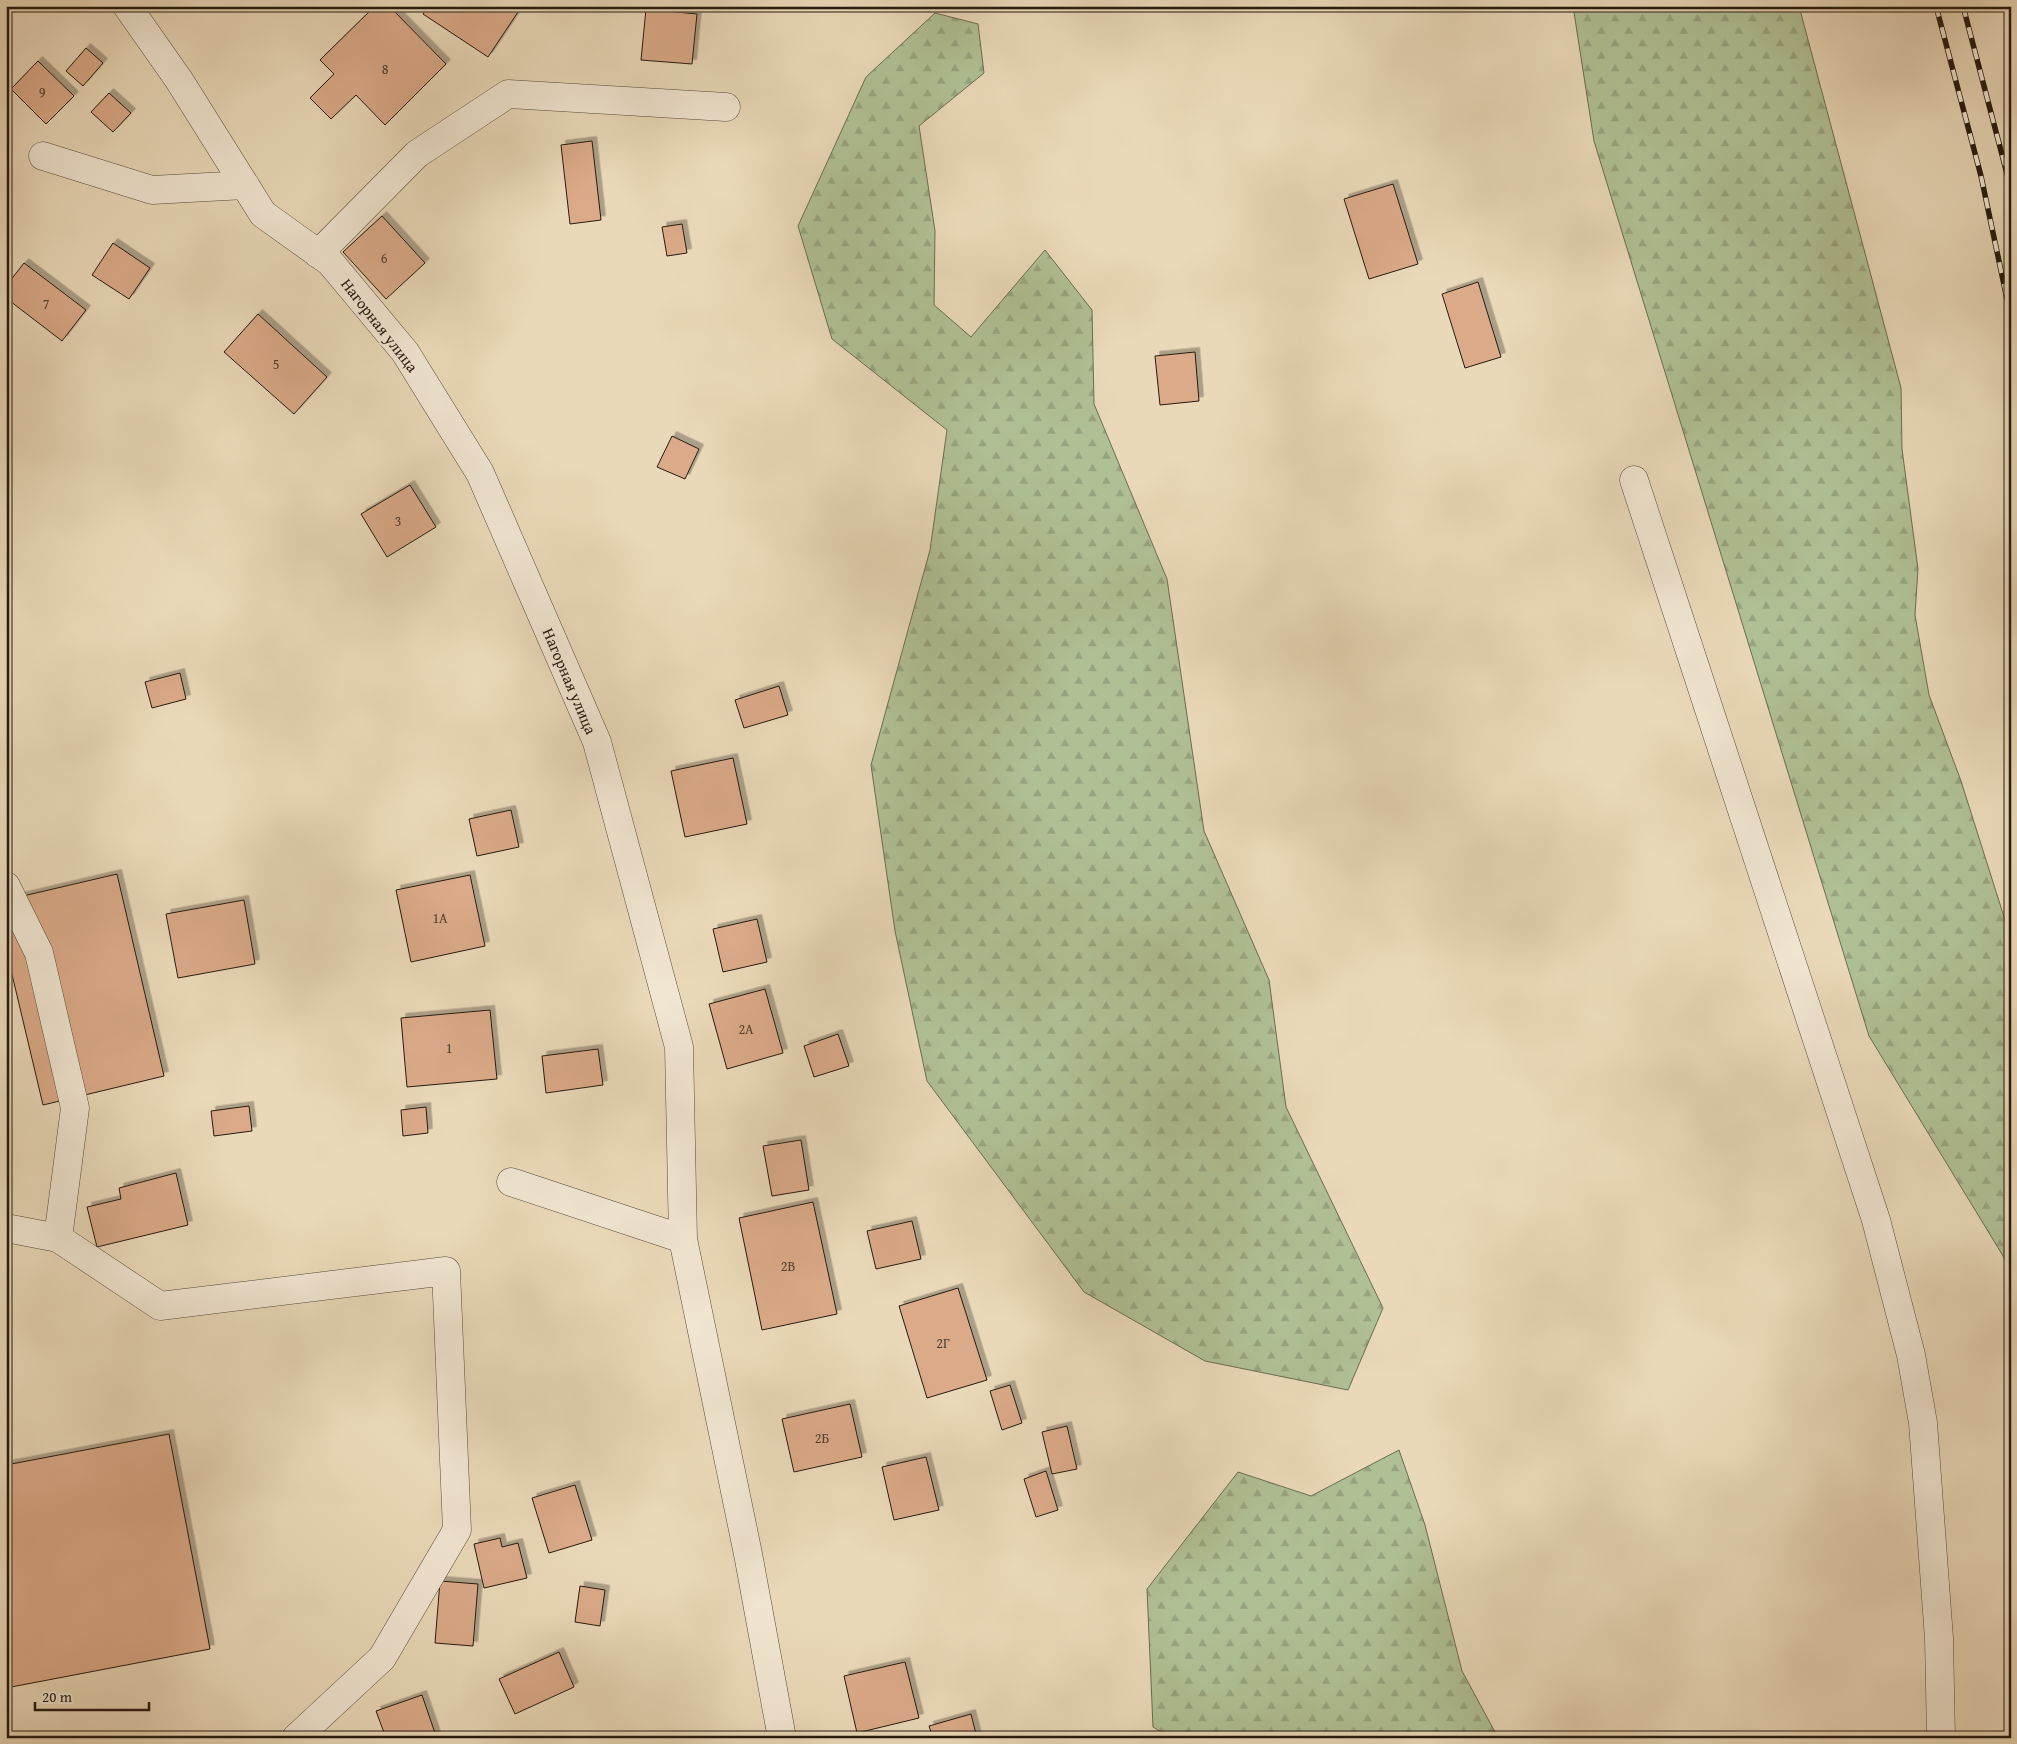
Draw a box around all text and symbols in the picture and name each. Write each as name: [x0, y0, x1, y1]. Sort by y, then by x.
house number: 8: [382, 59, 389, 79]
house number: 9: [39, 82, 46, 102]
house number: 6: [381, 248, 388, 268]
street label: Нагорная улица: [336, 273, 425, 377]
house number: 7: [43, 294, 50, 314]
house number: 5: [273, 354, 279, 374]
house number: 3: [395, 511, 401, 531]
street label: Нагорная улица: [537, 624, 603, 738]
house number: 1А: [432, 908, 448, 928]
house number: 2А: [738, 1019, 754, 1039]
house number: 1: [446, 1038, 452, 1058]
house number: 2В: [781, 1256, 795, 1276]
house number: 2Г: [936, 1333, 950, 1353]
house number: 2Б: [815, 1428, 829, 1448]
scale bar: [35, 1679, 149, 1711]
text: 20 m: [42, 1686, 73, 1707]

